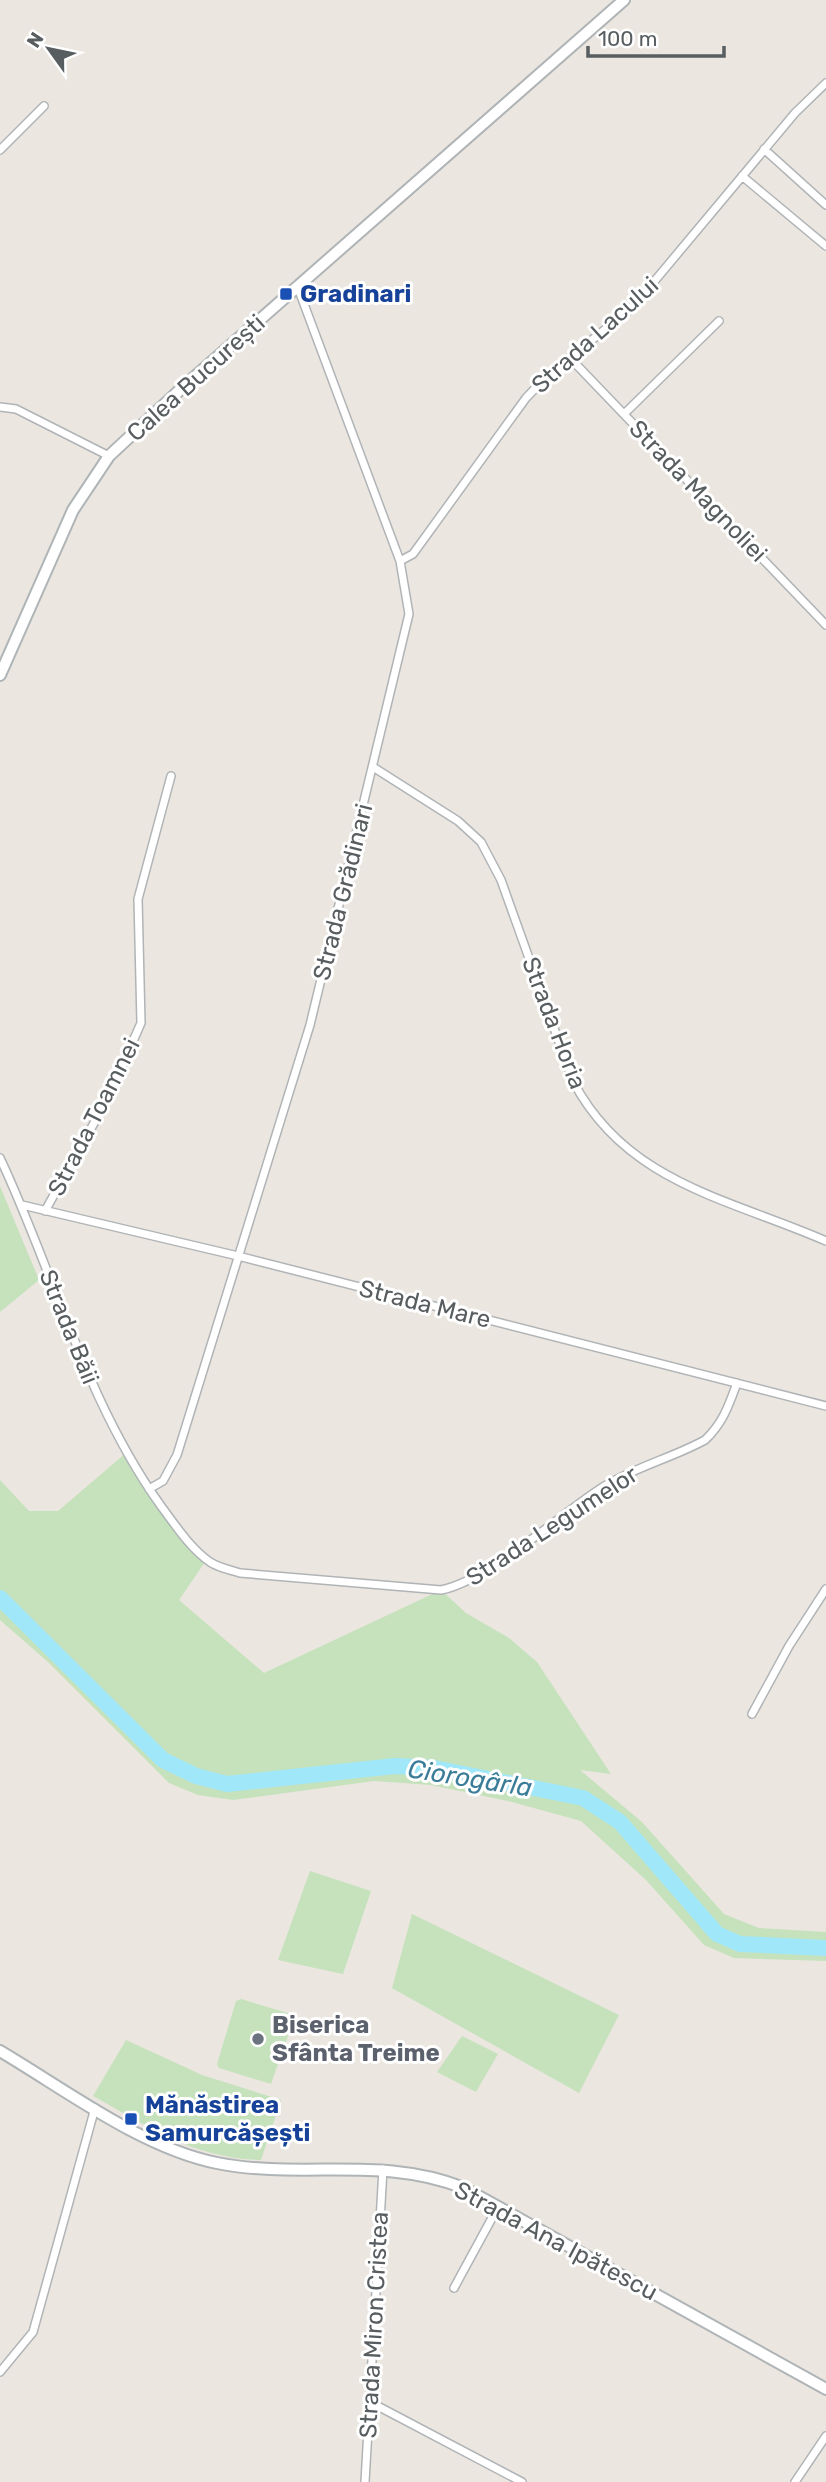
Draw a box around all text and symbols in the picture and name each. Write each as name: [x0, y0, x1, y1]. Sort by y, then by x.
north arrow: [14, 14, 84, 84]
scale bar: [588, 14, 724, 58]
text: 100 m: [598, 26, 657, 51]
text: N: [22, 28, 49, 52]
street label: Strada Lacului: [526, 271, 664, 399]
place label: Gradinari: [300, 280, 412, 308]
marker: Gradinari: [278, 286, 294, 302]
street label: Calea București: [121, 309, 271, 447]
street label: Strada Magnoliei: [623, 414, 773, 568]
street label: Strada Grădinari: [307, 801, 379, 983]
street label: Strada Horia: [516, 953, 592, 1093]
street label: Strada Toamnei: [42, 1034, 146, 1200]
street label: Strada Băii: [33, 1266, 105, 1388]
street label: Strada Mare: [356, 1274, 494, 1334]
street label: Strada Legumelor: [461, 1460, 643, 1592]
water label: Ciorogârla: [406, 1753, 534, 1804]
place label: Biserica Sfânta Treime: [272, 2011, 440, 2067]
marker: Biserica Sfânta Treime: [250, 2031, 266, 2047]
place label: Mănăstirea Samurcășești: [145, 2091, 310, 2147]
marker: Mănăstirea Samurcășești: [123, 2111, 139, 2127]
street label: Strada Ana Ipătescu: [450, 2176, 662, 2306]
street label: Strada Miron Cristea: [354, 2211, 394, 2439]

